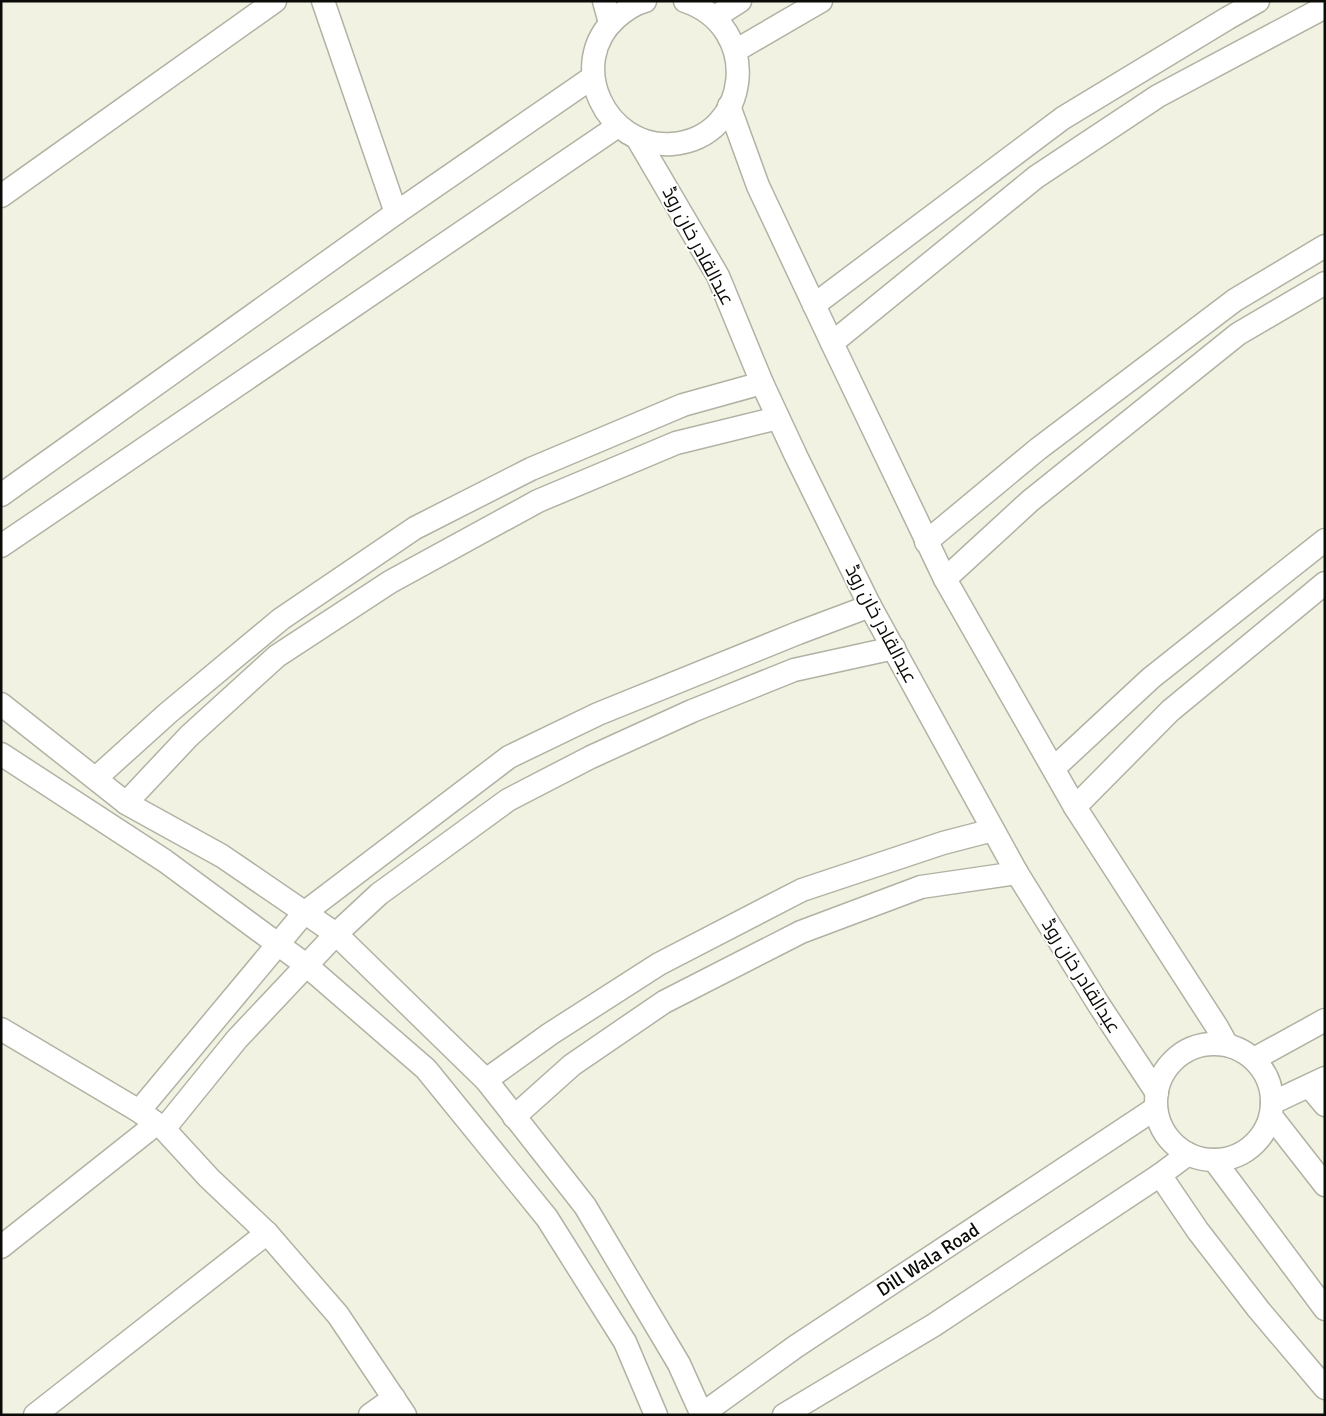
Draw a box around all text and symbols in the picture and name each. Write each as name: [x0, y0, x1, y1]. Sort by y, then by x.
street label: عبدالقادر خان روڈ: [657, 183, 739, 309]
street label: عبدالقادر خان روڈ: [840, 561, 922, 687]
street label: عبدالقادر خان روڈ: [1036, 914, 1126, 1038]
street label: Dill Wala Road: [872, 1218, 984, 1302]

